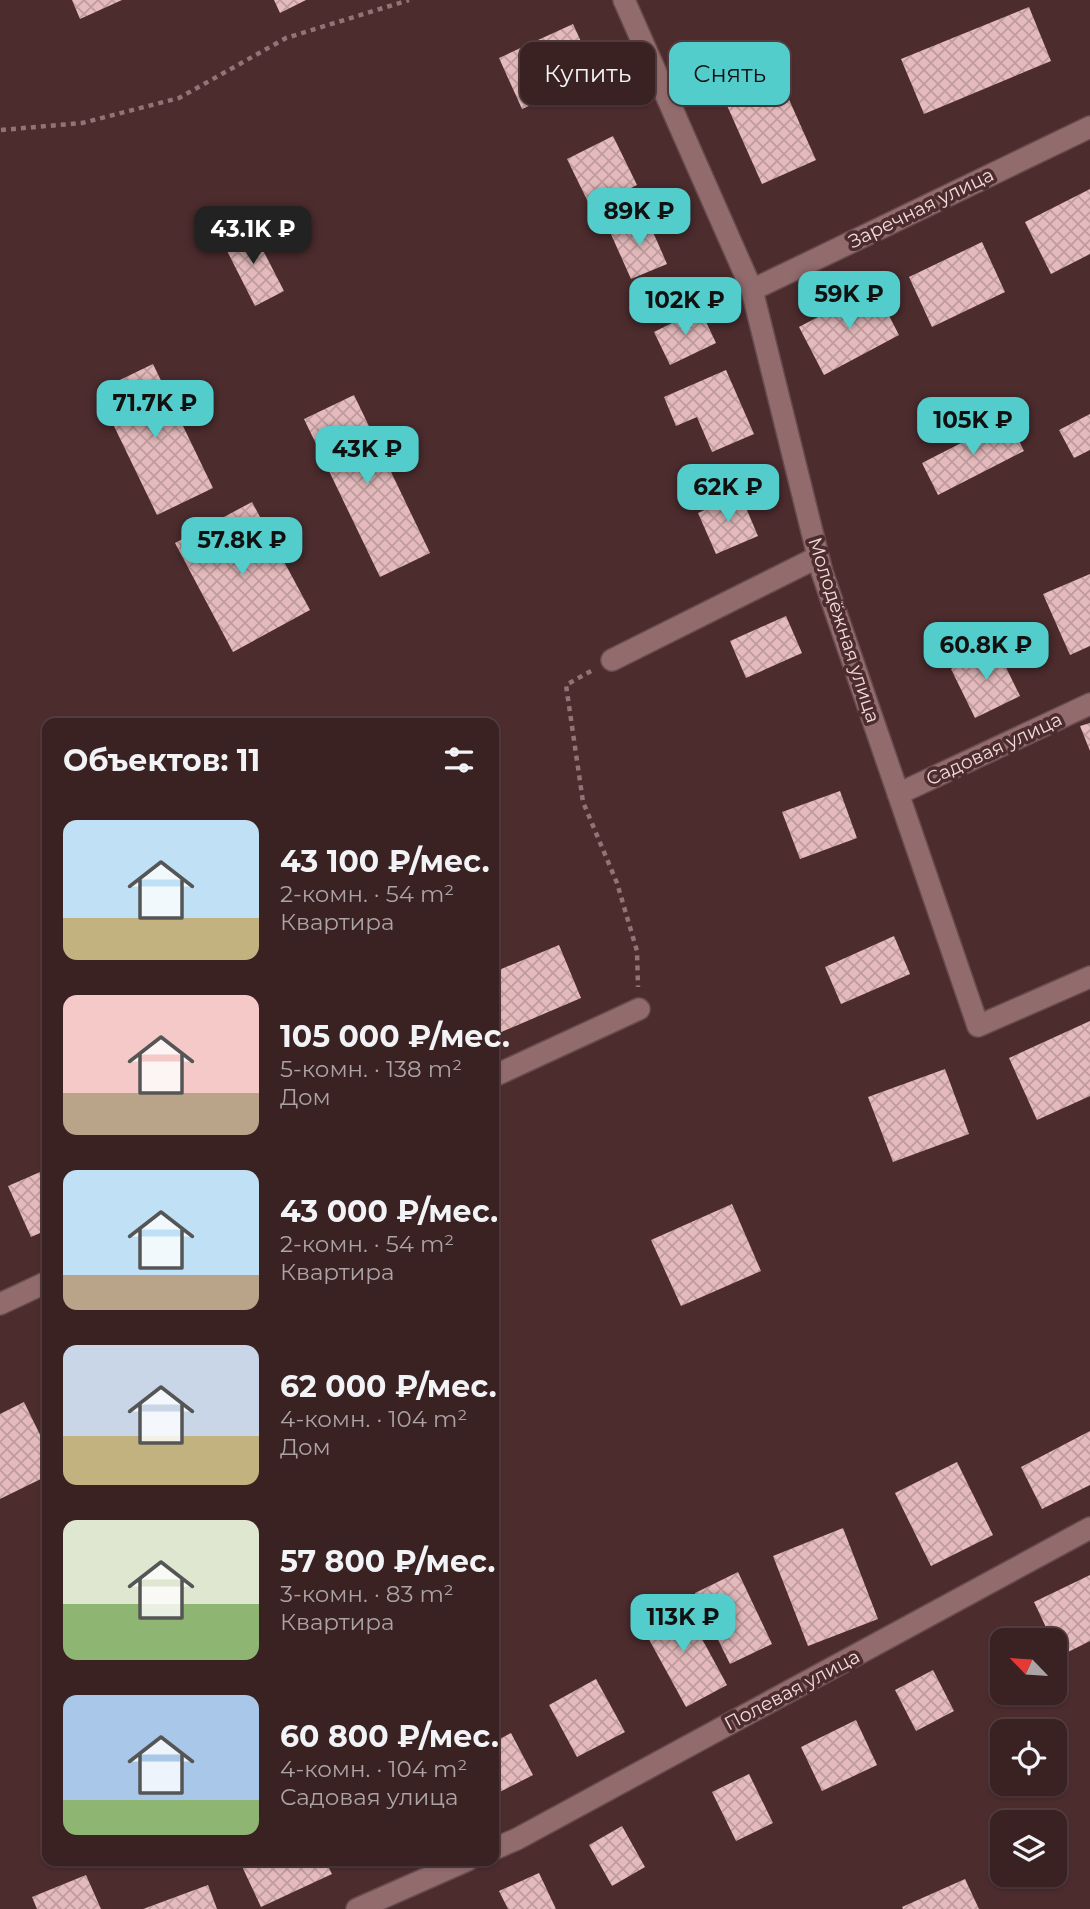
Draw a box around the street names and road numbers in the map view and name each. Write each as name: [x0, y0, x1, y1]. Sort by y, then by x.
street label: Заречная улица: [845, 163, 997, 253]
street label: Молодёжная улица: [803, 534, 885, 726]
street label: Садовая улица: [922, 707, 1066, 791]
street label: Полевая улица: [720, 1645, 864, 1735]

